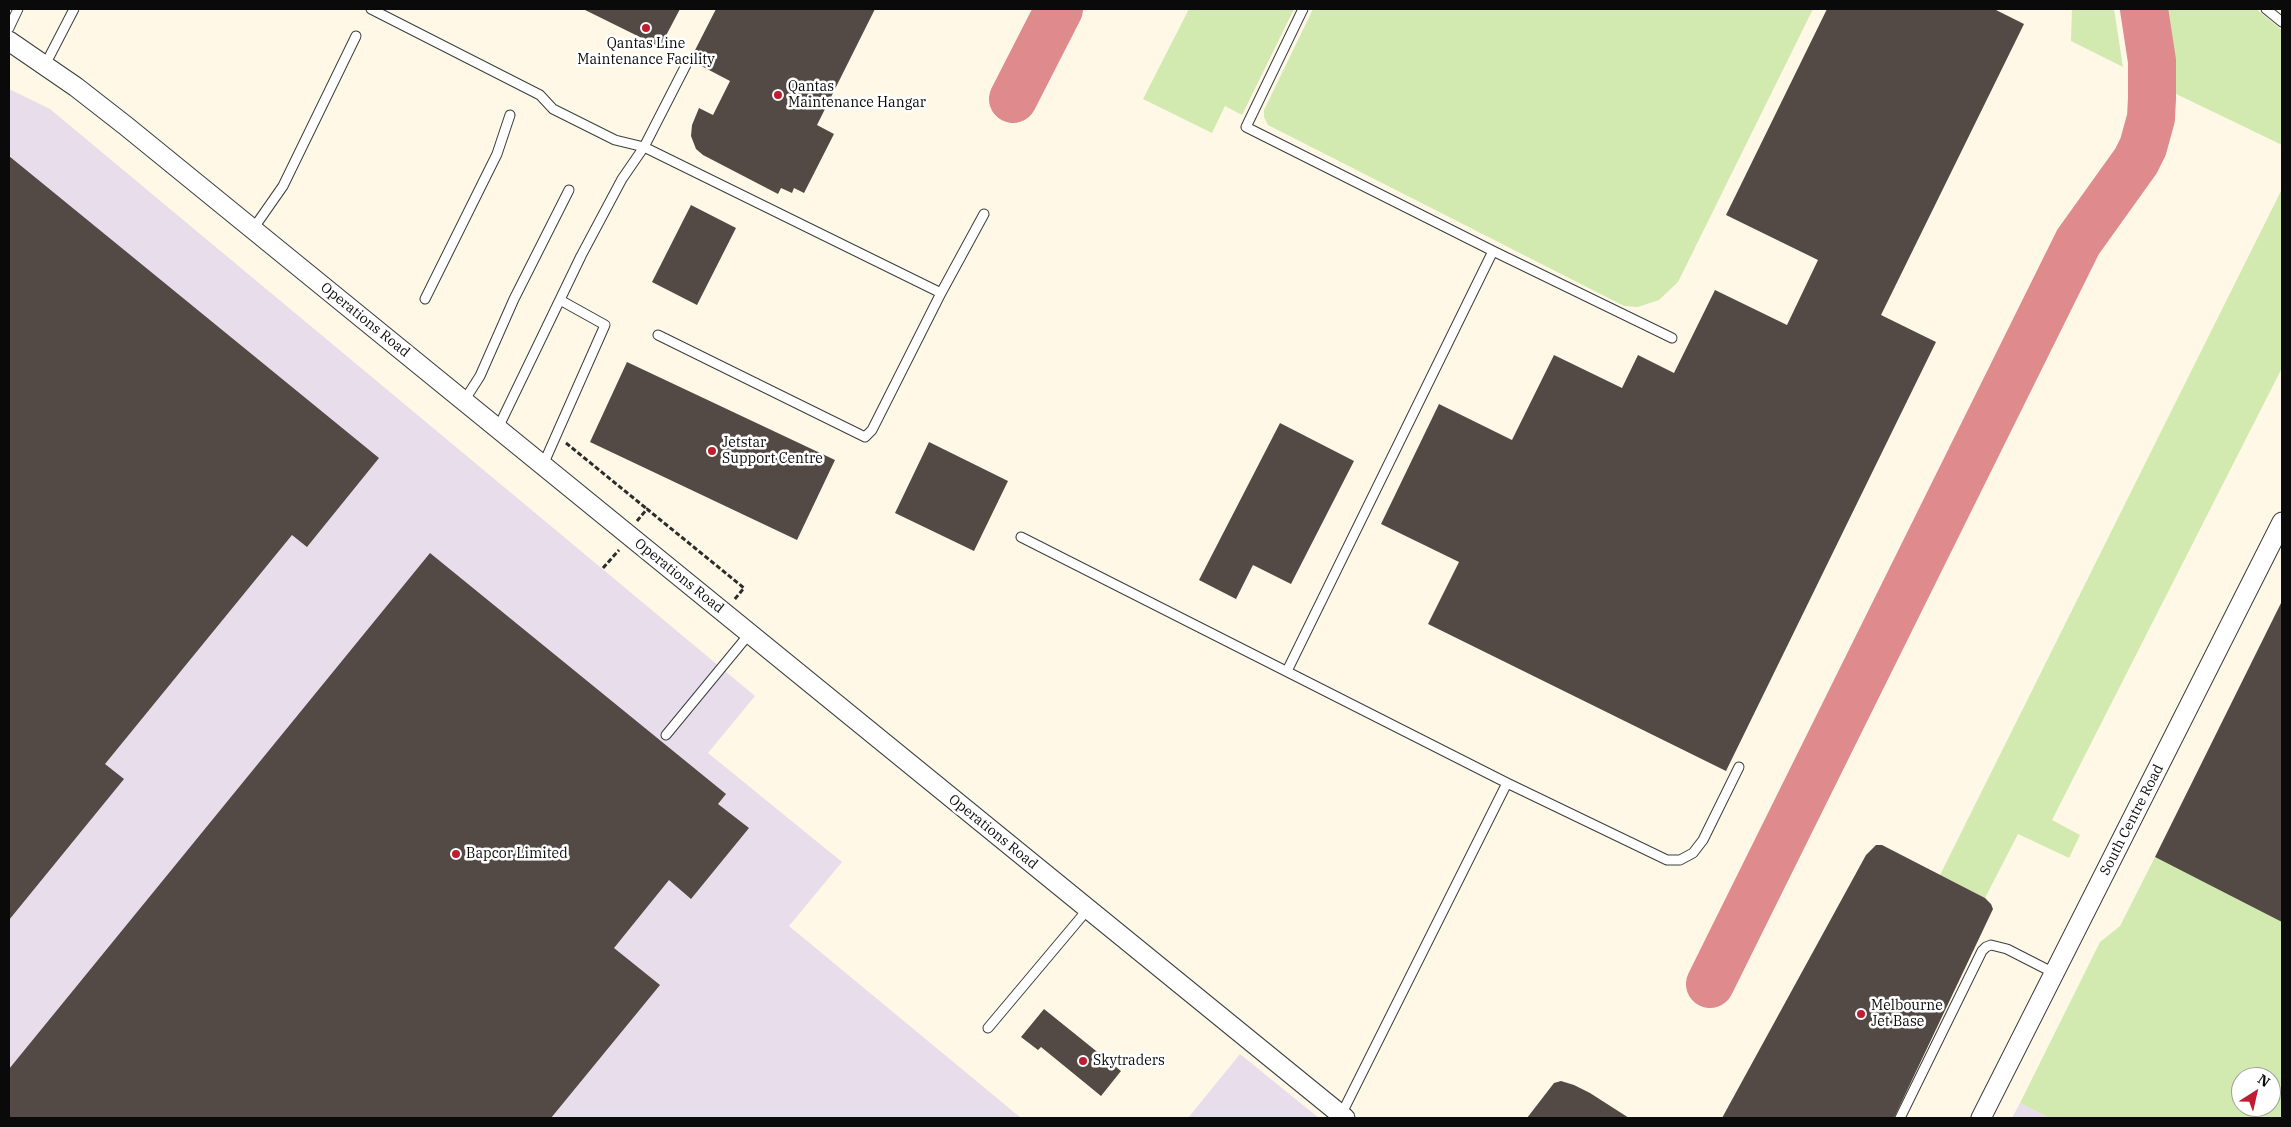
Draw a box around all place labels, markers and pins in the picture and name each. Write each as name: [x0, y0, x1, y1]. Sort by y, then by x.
marker: Qantas Line Maintenance Facility: [640, 22, 652, 34]
place label: Qantas Line Maintenance Facility: [577, 36, 715, 68]
place label: Qantas Maintenance Hangar: [788, 79, 926, 111]
marker: Qantas Maintenance Hangar: [772, 89, 784, 101]
place label: Jetstar Support Centre: [722, 435, 823, 468]
marker: Jetstar Support Centre: [706, 445, 718, 457]
place label: Bapcor Limited: [466, 846, 568, 862]
marker: Bapcor Limited: [450, 848, 462, 860]
place label: Melbourne Jet Base: [1871, 998, 1943, 1030]
marker: Melbourne Jet Base: [1855, 1008, 1867, 1020]
place label: Skytraders: [1093, 1053, 1165, 1069]
marker: Skytraders: [1077, 1055, 1089, 1067]

